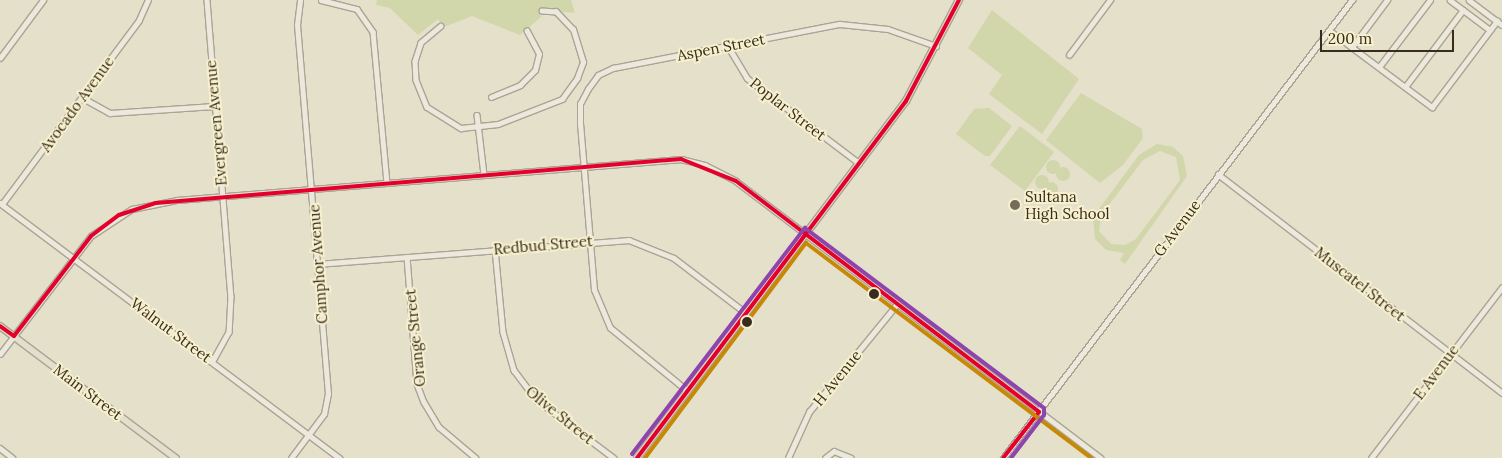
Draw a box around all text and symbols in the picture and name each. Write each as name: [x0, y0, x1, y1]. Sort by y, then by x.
scale bar: [1322, 20, 1456, 52]
text: 200 m: [1328, 29, 1372, 48]
street label: Aspen Street: [676, 30, 766, 64]
street label: Avocado Avenue: [36, 53, 118, 155]
street label: Evergreen Avenue: [202, 59, 230, 187]
street label: Poplar Street: [746, 74, 830, 144]
place label: Sultana High School: [1025, 187, 1109, 222]
street label: G Avenue: [1150, 196, 1204, 260]
marker: Sultana High School: [1009, 199, 1021, 211]
street label: Camphor Avenue: [305, 204, 331, 324]
street label: Redbud Street: [493, 232, 593, 258]
street label: Muscatel Street: [1311, 243, 1409, 325]
street label: Orange Street: [401, 288, 429, 388]
unlabelled marker: [869, 289, 879, 299]
street label: Walnut Street: [127, 294, 215, 366]
unlabelled marker: [742, 317, 752, 327]
street label: E Avenue: [1409, 341, 1463, 403]
street label: H Avenue: [809, 346, 865, 410]
street label: Main Street: [50, 360, 126, 424]
street label: Olive Street: [522, 382, 598, 448]

